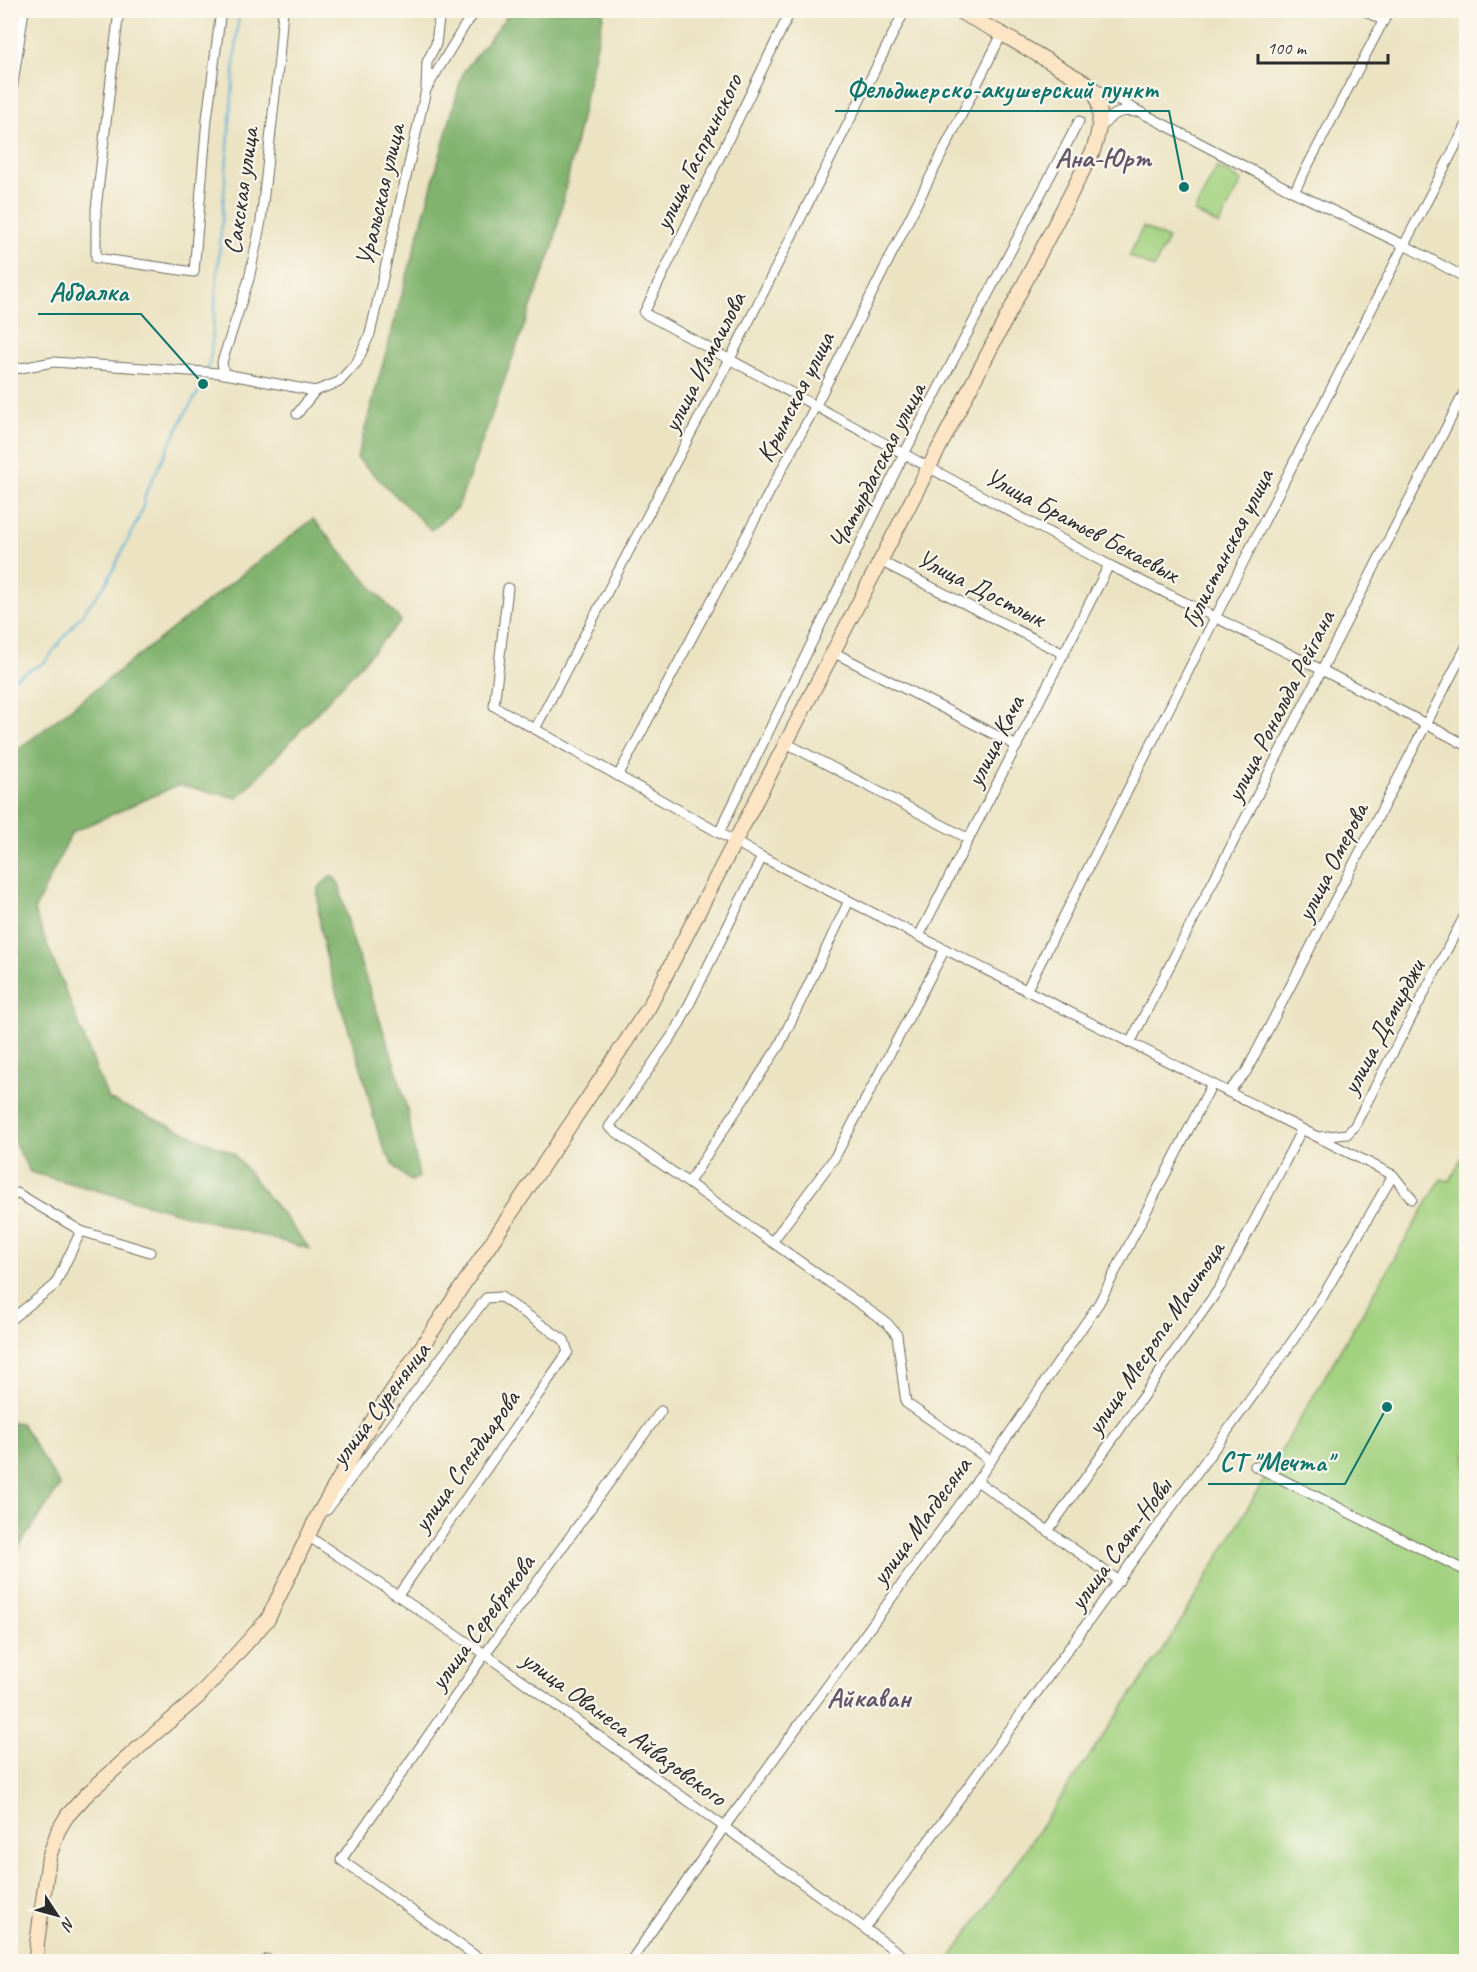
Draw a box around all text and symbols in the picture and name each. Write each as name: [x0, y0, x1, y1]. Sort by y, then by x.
scale bar: [1258, 27, 1388, 65]
text: 100 m: [1267, 37, 1308, 59]
callout: Фельдшерско-акушерский пункт: [835, 66, 1169, 111]
street label: улица Гаспринского: [645, 67, 751, 237]
text: Фельдшерско-акушерский пункт: [847, 72, 1160, 106]
street label: Уральская улица: [348, 119, 413, 269]
street label: Сакская улица: [216, 123, 267, 257]
district label: Ана-Юрт: [1055, 140, 1153, 175]
callout: Абдалка: [38, 269, 141, 314]
text: Абдалка: [50, 275, 131, 309]
street label: улица Измаилова: [654, 285, 754, 439]
street label: Крымская улица: [748, 325, 843, 468]
street label: Чатырдагская улица: [821, 375, 934, 555]
street label: Улица Братьев Бекаевых: [979, 460, 1186, 591]
street label: Гулистанская улица: [1173, 462, 1282, 633]
street label: Улица Достлык: [911, 542, 1053, 636]
street label: улица Рональда Рейгана: [1217, 604, 1343, 809]
street label: улица Кача: [957, 689, 1033, 794]
street label: улица Омерова: [1287, 795, 1377, 928]
street label: улица Демирджи: [1333, 952, 1434, 1102]
street label: улица Месропа Маштоца: [1077, 1233, 1233, 1443]
street label: улица Суренянца: [321, 1334, 438, 1474]
street label: улица Спендиарова: [404, 1383, 528, 1540]
callout: СТ "Мечта": [1208, 1439, 1345, 1484]
text: СТ "Мечта": [1219, 1445, 1338, 1479]
street label: улица Магдесяна: [862, 1449, 980, 1593]
street label: улица Саят-Новы: [1060, 1470, 1180, 1618]
street label: улица Серебрякова: [421, 1547, 543, 1698]
street label: улица Ованеса Айвазовского: [513, 1641, 734, 1815]
district label: Айкаван: [827, 1680, 913, 1715]
north arrow: [27, 1885, 87, 1945]
text: N: [56, 1913, 79, 1936]

